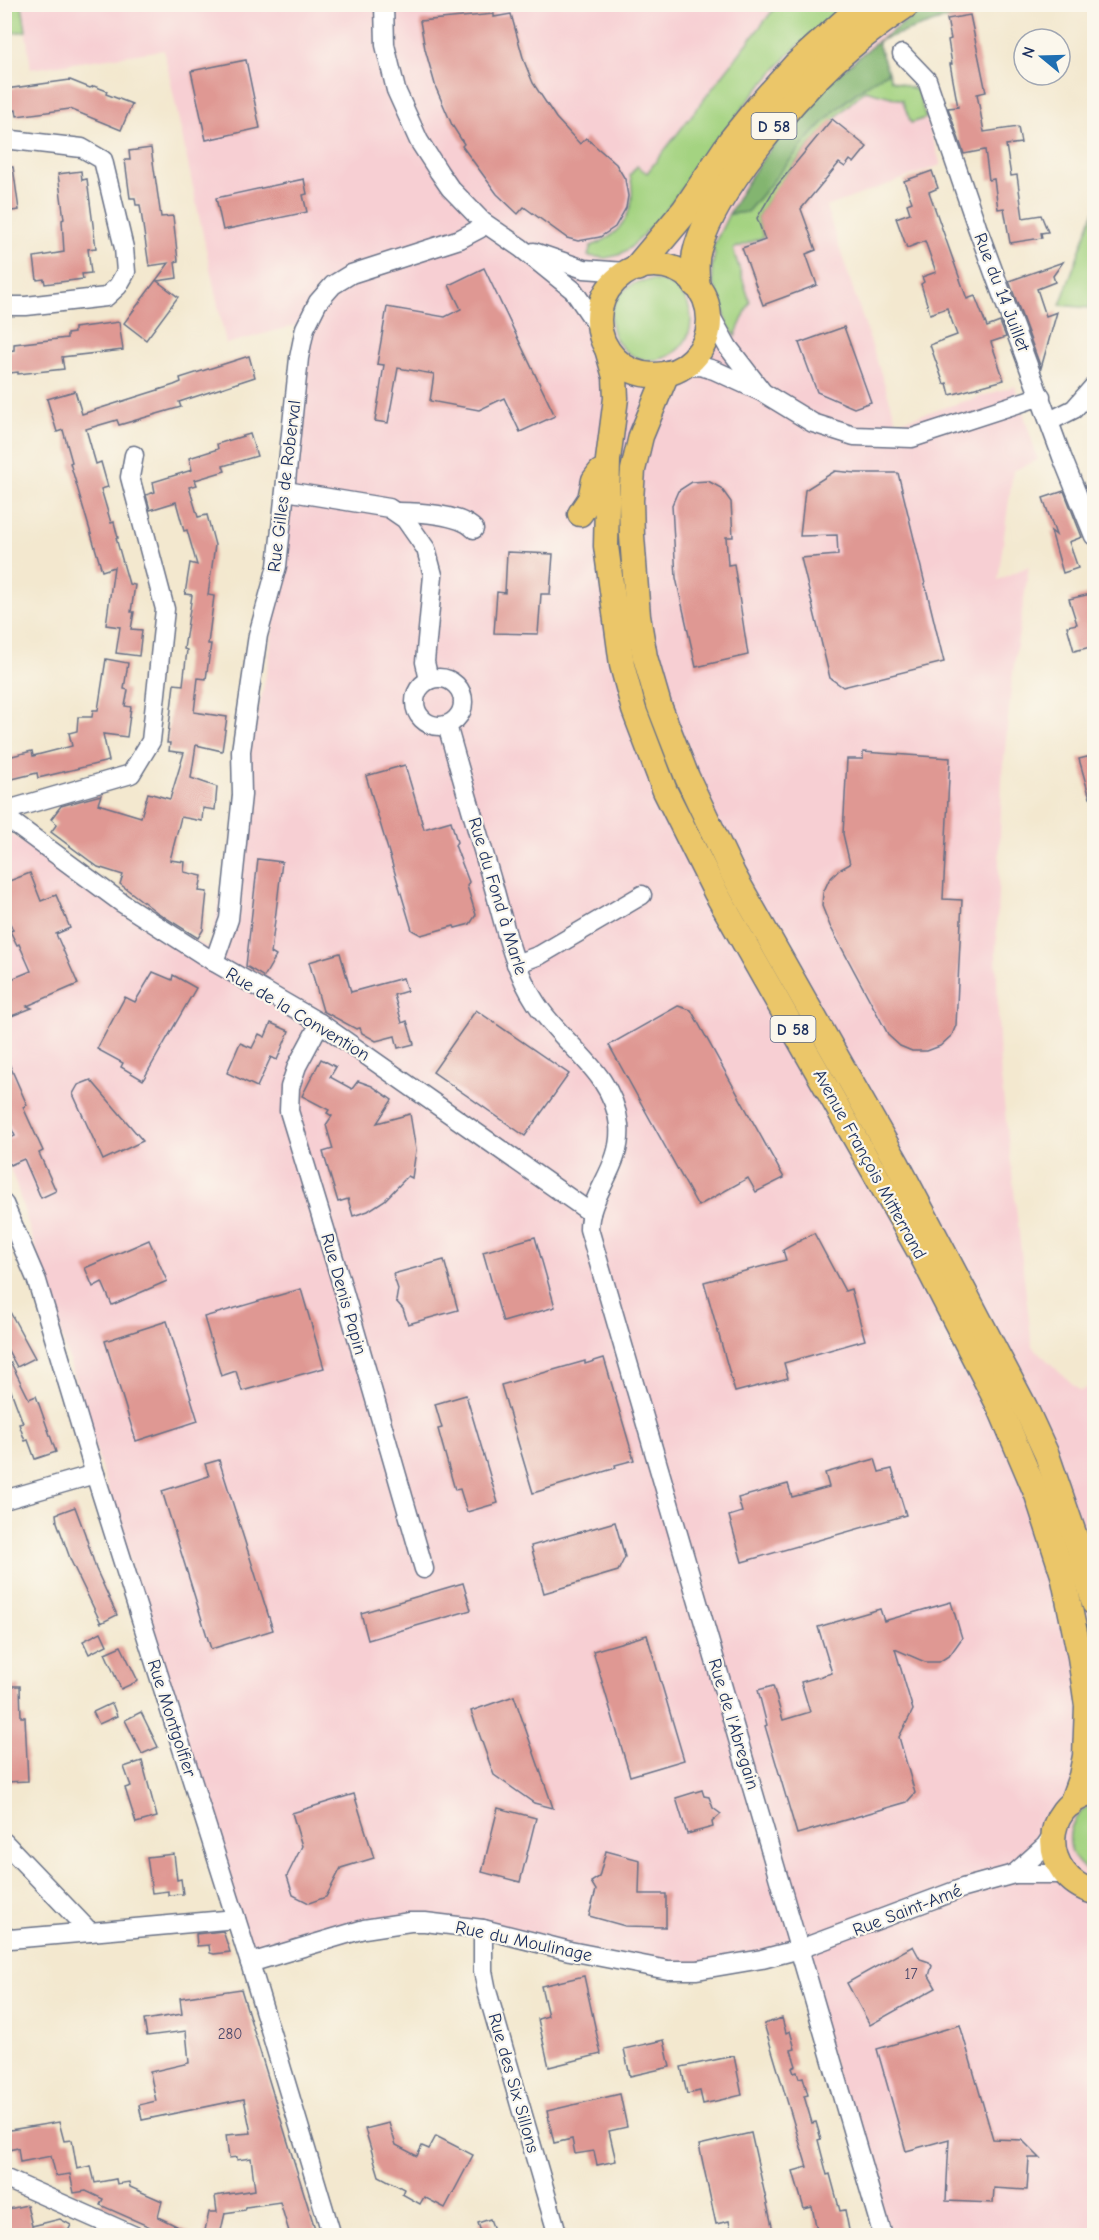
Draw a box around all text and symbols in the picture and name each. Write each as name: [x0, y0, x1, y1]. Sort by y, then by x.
north arrow: [1012, 27, 1072, 87]
text: N: [1019, 45, 1039, 60]
road number: D 58: [752, 113, 796, 139]
street label: Rue du 14 Juillet: [969, 230, 1034, 355]
street label: Rue Gilles de Roberval: [264, 399, 305, 573]
street label: Rue du Fond à Marle: [464, 815, 532, 978]
street label: Rue de la Convention: [222, 963, 374, 1066]
road number: D 58: [770, 1016, 816, 1042]
street label: Avenue François Mitterrand: [809, 1066, 931, 1263]
street label: Rue Denis Papin: [316, 1231, 371, 1357]
street label: Rue de l'Abregain: [704, 1656, 763, 1792]
street label: Rue Montgolfier: [143, 1657, 201, 1780]
street label: Rue Saint-Amé: [850, 1880, 965, 1941]
street label: Rue du Moulinage: [454, 1917, 594, 1966]
house number: 17: [904, 1965, 918, 1983]
street label: Rue des Six Sillons: [484, 2011, 544, 2155]
house number: 280: [218, 2025, 242, 2043]

